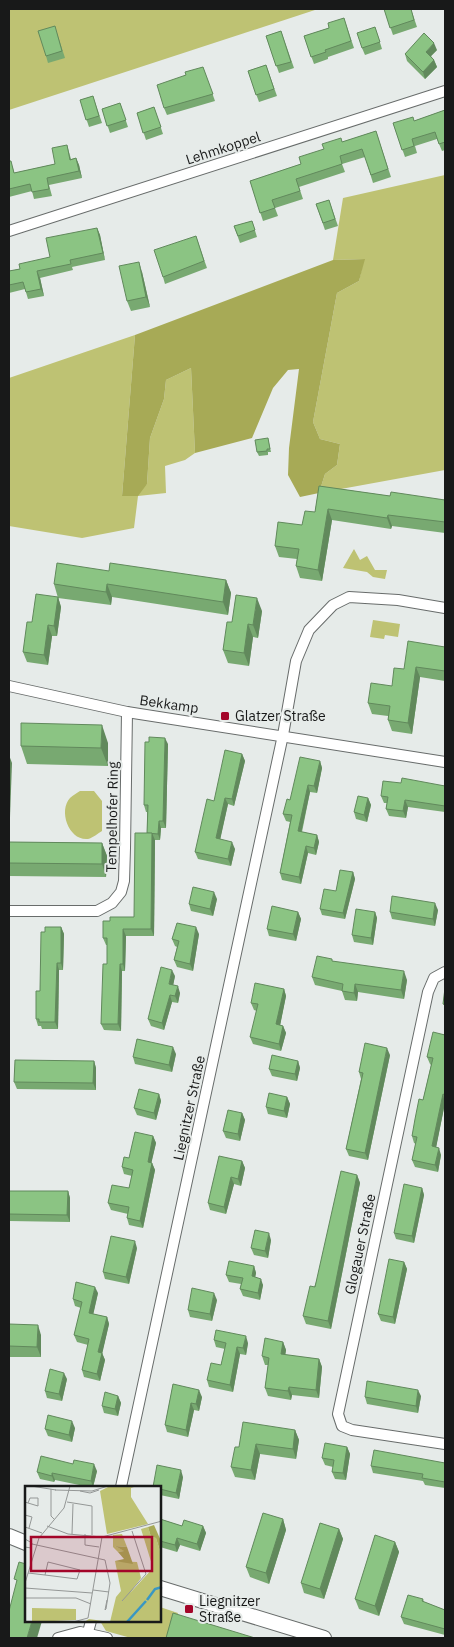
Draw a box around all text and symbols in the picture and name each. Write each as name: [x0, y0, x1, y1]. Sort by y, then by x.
street label: Lehmkoppel: [183, 127, 263, 169]
street label: Bekkamp: [138, 691, 200, 717]
place label: Glatzer Straße: [235, 707, 326, 725]
marker: Glatzer Straße: [219, 710, 231, 722]
street label: Tempelhofer Ring: [102, 761, 122, 873]
street label: Liegnitzer Straße: [169, 1054, 209, 1162]
street label: Glogauer Straße: [341, 1192, 380, 1296]
inset map: [25, 1486, 161, 1622]
place label: Liegnitzer Straße: [199, 1592, 260, 1626]
marker: Liegnitzer Straße: [183, 1603, 195, 1615]

